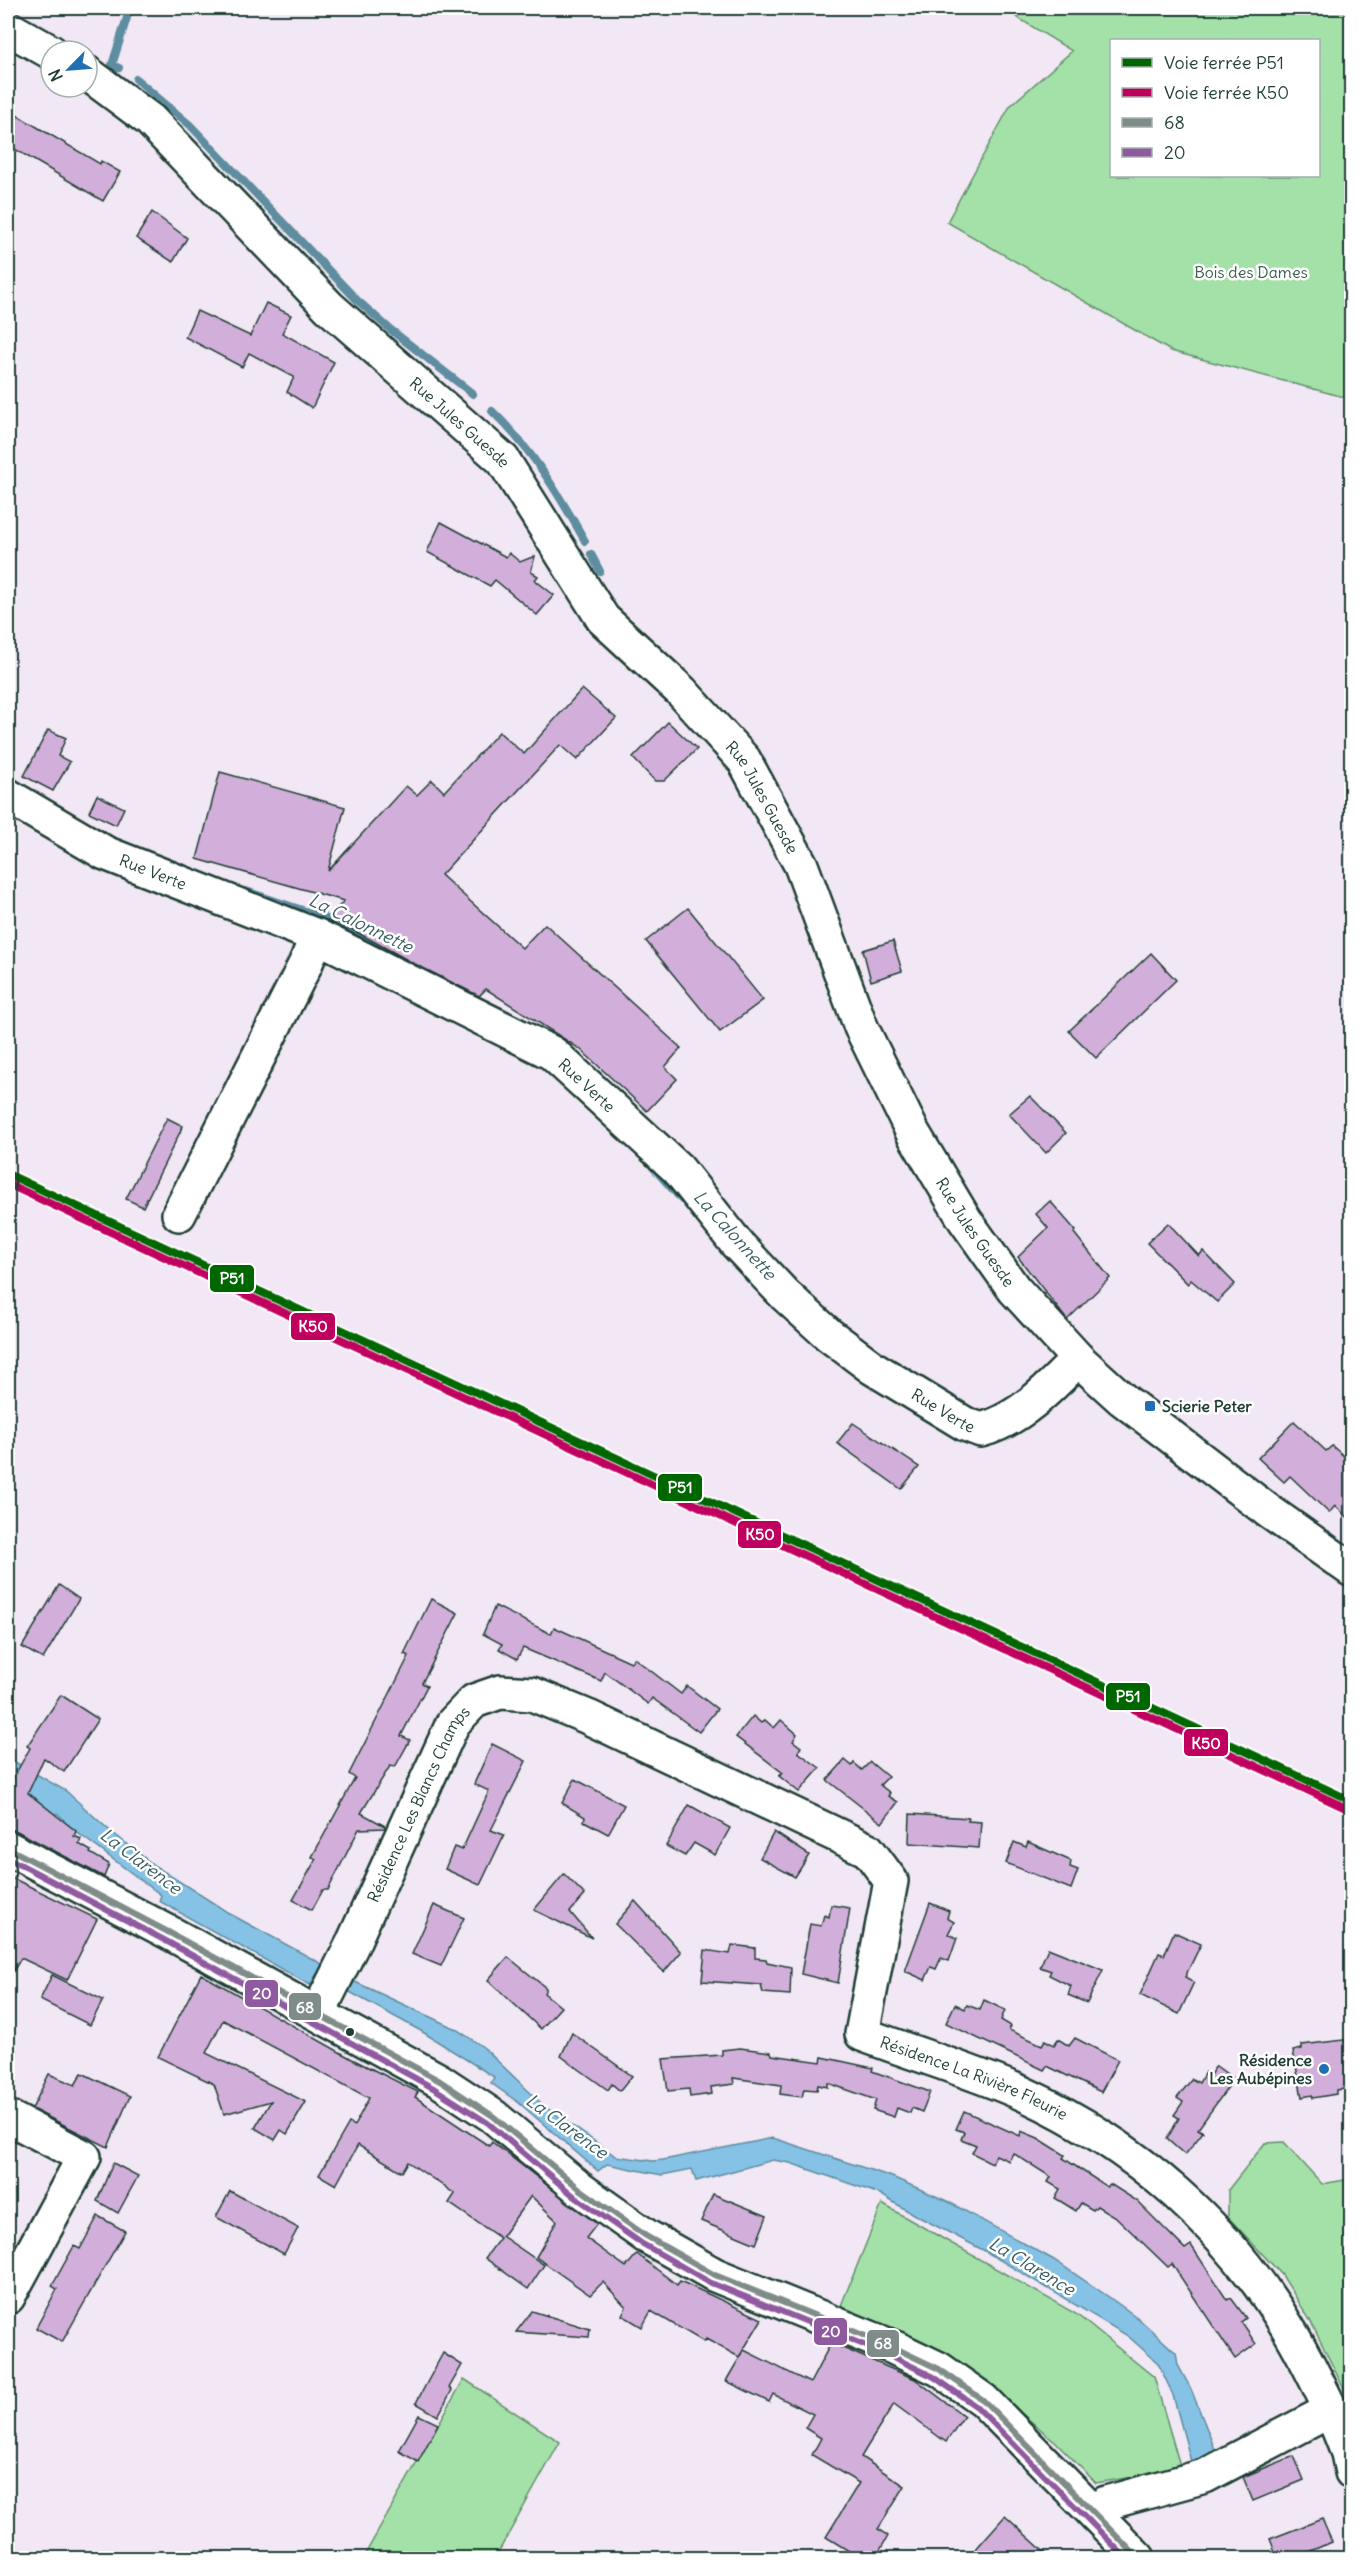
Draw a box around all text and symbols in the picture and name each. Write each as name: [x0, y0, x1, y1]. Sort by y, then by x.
north arrow: [39, 39, 99, 99]
legend: [1110, 39, 1320, 177]
text: Voie ferrée P51: [1164, 51, 1284, 74]
text: N: [44, 66, 67, 85]
text: Voie ferrée K50: [1164, 81, 1289, 104]
text: 68: [1164, 111, 1185, 134]
text: 20: [1164, 141, 1186, 164]
park label: Bois des Dames: [1194, 262, 1308, 282]
street label: Rue Jules Guesde: [406, 373, 515, 471]
street label: Rue Jules Guesde: [722, 737, 803, 857]
street label: Rue Verte: [117, 850, 189, 894]
water label: La Calonnette: [305, 888, 418, 959]
street label: Rue Verte: [554, 1054, 619, 1116]
street label: Rue Jules Guesde: [932, 1174, 1019, 1291]
water label: La Calonnette: [689, 1185, 782, 1285]
line badge: P51: [209, 1264, 255, 1293]
text: P51: [219, 1268, 245, 1288]
line badge: K50: [290, 1312, 336, 1341]
text: K50: [298, 1316, 328, 1336]
street label: Rue Verte: [908, 1384, 977, 1437]
place label: Scierie Peter: [1162, 1396, 1252, 1416]
marker: Scierie Peter: [1143, 1399, 1157, 1413]
line badge: P51: [657, 1473, 703, 1502]
text: P51: [667, 1477, 693, 1497]
line badge: K50: [737, 1520, 782, 1549]
text: K50: [745, 1524, 775, 1544]
line badge: P51: [1105, 1682, 1151, 1711]
text: P51: [1115, 1686, 1141, 1706]
street label: Résidence Les Blancs Champs: [363, 1702, 474, 1905]
line badge: K50: [1183, 1728, 1229, 1757]
text: K50: [1191, 1733, 1221, 1753]
water label: La Clarence: [96, 1823, 187, 1900]
line badge: 20: [244, 1979, 279, 2008]
text: 20: [252, 1983, 272, 2003]
line badge: 68: [288, 1992, 322, 2021]
text: 68: [296, 1997, 314, 2017]
unlabelled marker: [344, 2026, 356, 2038]
street label: Résidence La Rivière Fleurie: [877, 2032, 1071, 2124]
place label: Résidence Les Aubépines: [1209, 2050, 1312, 2089]
marker: Résidence Les Aubépines: [1317, 2062, 1331, 2076]
water label: La Clarence: [521, 2089, 614, 2164]
water label: La Clarence: [985, 2231, 1080, 2301]
line badge: 20: [813, 2317, 848, 2346]
text: 20: [821, 2321, 841, 2341]
line badge: 68: [866, 2329, 900, 2358]
text: 68: [874, 2333, 892, 2353]

